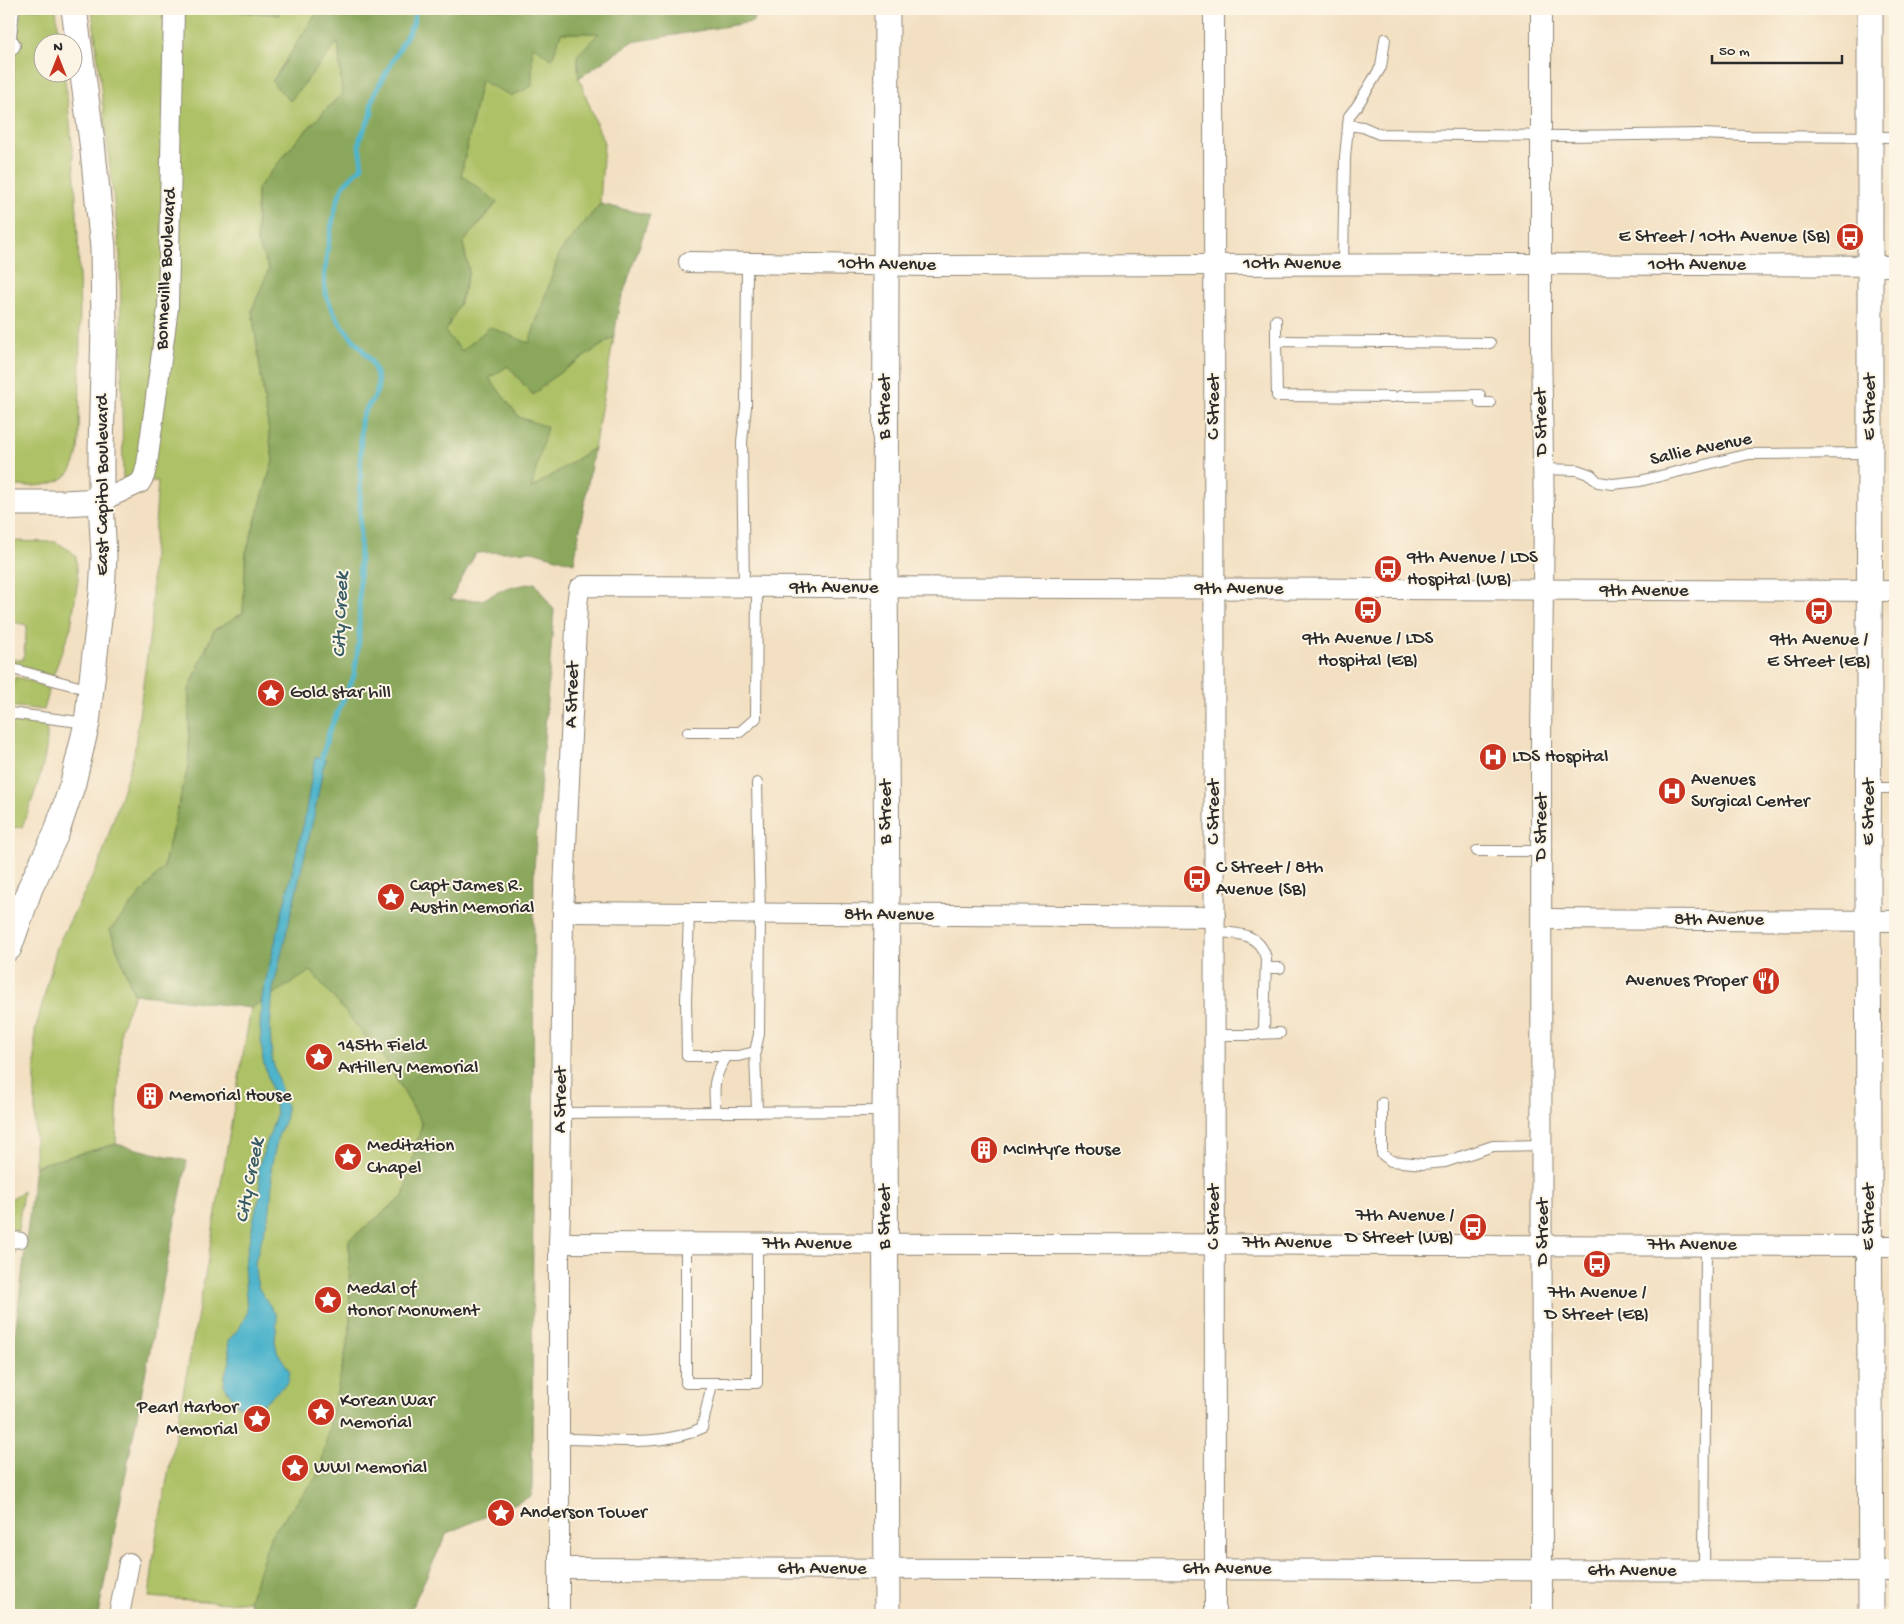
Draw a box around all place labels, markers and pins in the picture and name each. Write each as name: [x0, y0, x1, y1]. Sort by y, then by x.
bus stop icon: E Street / 10th Avenue (SB): [1835, 222, 1865, 252]
place label: E Street / 10th Avenue (SB): [1619, 226, 1831, 249]
place label: 9th Avenue / LDS Hospital (WB): [1406, 547, 1538, 592]
bus stop icon: 9th Avenue / LDS Hospital (WB): [1373, 554, 1403, 584]
bus stop icon: 9th Avenue / LDS Hospital (EB): [1353, 595, 1383, 625]
bus stop icon: 9th Avenue / E Street (EB): [1804, 596, 1834, 626]
place label: 9th Avenue / LDS Hospital (EB): [1302, 628, 1434, 673]
place label: 9th Avenue / E Street (EB): [1767, 629, 1871, 674]
place icon: Gold star hill: [256, 678, 286, 708]
place label: Gold star hill: [290, 682, 391, 705]
hospital icon: LDS Hospital: [1478, 742, 1508, 772]
place label: LDS Hospital: [1512, 746, 1608, 769]
place label: Avenues Surgical Center: [1691, 769, 1812, 814]
hospital icon: Avenues Surgical Center: [1657, 776, 1687, 806]
place label: C Street / 8th Avenue (SB): [1216, 857, 1323, 902]
bus stop icon: C Street / 8th Avenue (SB): [1182, 864, 1212, 894]
place label: Capt James R. Austin Memorial: [410, 875, 534, 920]
place icon: Capt James R. Austin Memorial: [376, 882, 406, 912]
restaurant icon: Avenues Proper: [1751, 966, 1781, 996]
place label: Avenues Proper: [1625, 970, 1749, 993]
place label: 145th Field Artillery Memorial: [337, 1035, 478, 1080]
place icon: 145th Field Artillery Memorial: [304, 1042, 334, 1072]
building icon: Memorial House: [135, 1081, 165, 1111]
place label: Memorial House: [169, 1085, 292, 1108]
place label: Meditation Chapel: [367, 1135, 454, 1180]
building icon: McIntyre House: [969, 1135, 999, 1165]
place label: McIntyre House: [1003, 1139, 1121, 1162]
place icon: Meditation Chapel: [333, 1142, 363, 1172]
place label: 7th Avenue / D Street (WB): [1343, 1205, 1454, 1250]
bus stop icon: 7th Avenue / D Street (WB): [1458, 1212, 1488, 1242]
bus stop icon: 7th Avenue / D Street (EB): [1582, 1249, 1612, 1279]
place label: Medal of Honor Monument: [347, 1278, 481, 1323]
place label: 7th Avenue / D Street (EB): [1543, 1282, 1649, 1327]
place icon: Medal of Honor Monument: [313, 1285, 343, 1315]
place label: Korean War Memorial: [340, 1390, 437, 1435]
place label: Pearl Harbor Memorial: [136, 1397, 240, 1442]
place icon: Korean War Memorial: [306, 1397, 336, 1427]
place icon: Pearl Harbor Memorial: [242, 1404, 272, 1434]
place icon: WWI Memorial: [280, 1453, 310, 1483]
place label: WWI Memorial: [314, 1457, 427, 1480]
place icon: Anderson Tower: [486, 1498, 516, 1528]
place label: Anderson Tower: [520, 1502, 649, 1525]

